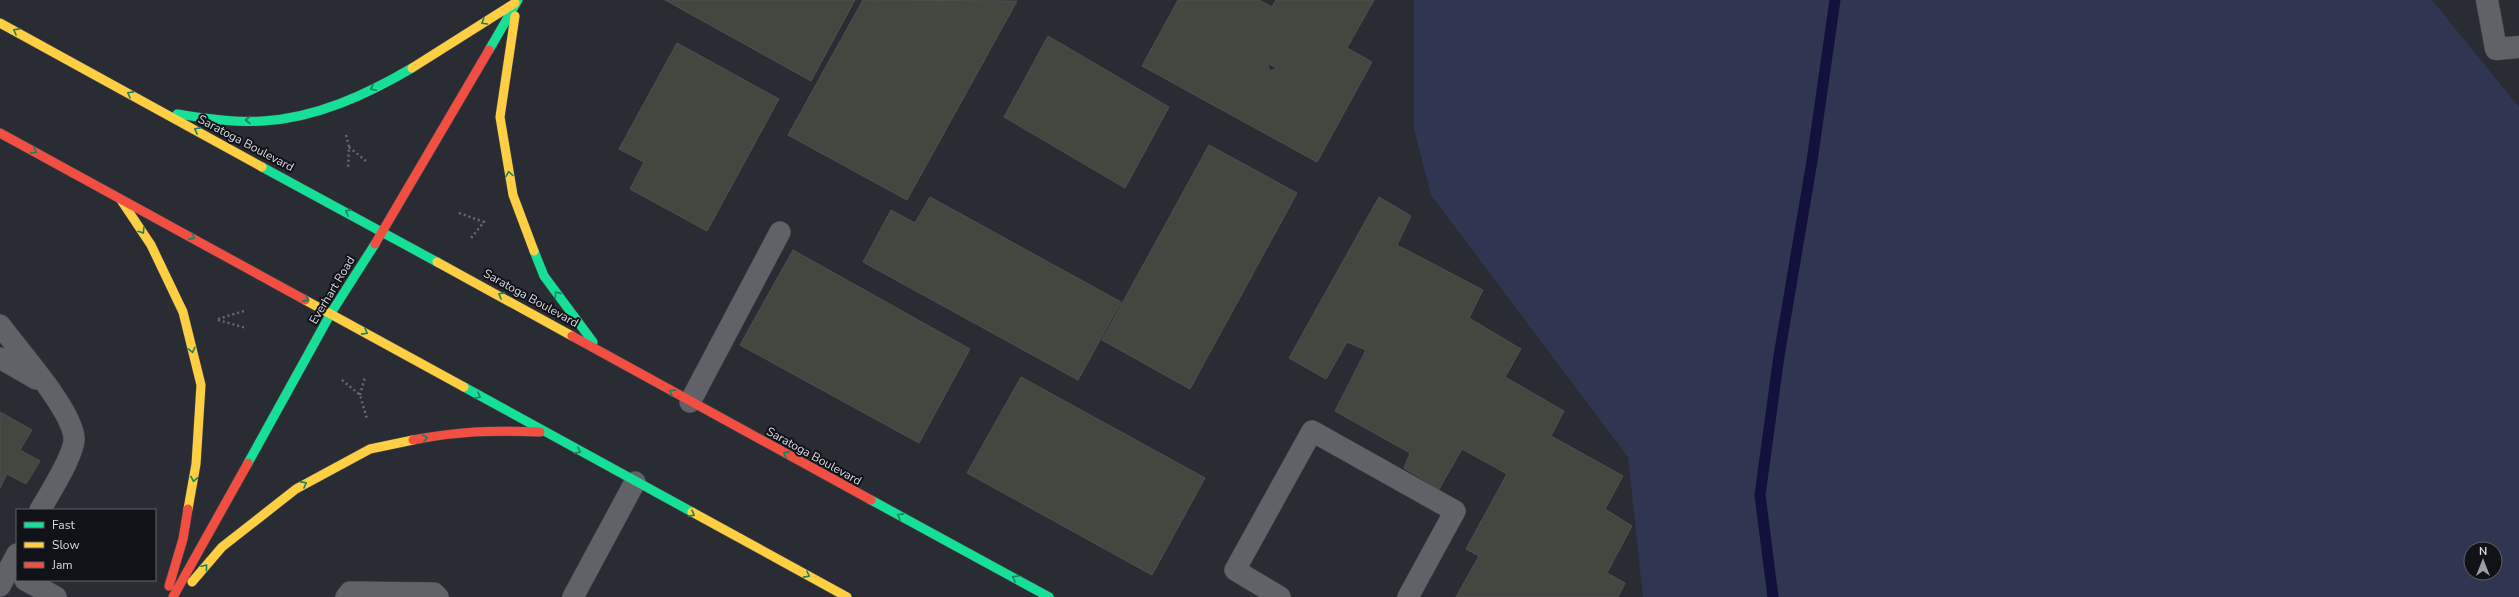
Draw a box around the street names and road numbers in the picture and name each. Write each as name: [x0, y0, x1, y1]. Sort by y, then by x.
street label: Saratoga Boulevard: [195, 111, 297, 175]
street label: Everhart Road: [305, 253, 359, 327]
street label: Saratoga Boulevard: [481, 265, 581, 331]
street label: Saratoga Boulevard: [764, 423, 864, 489]

